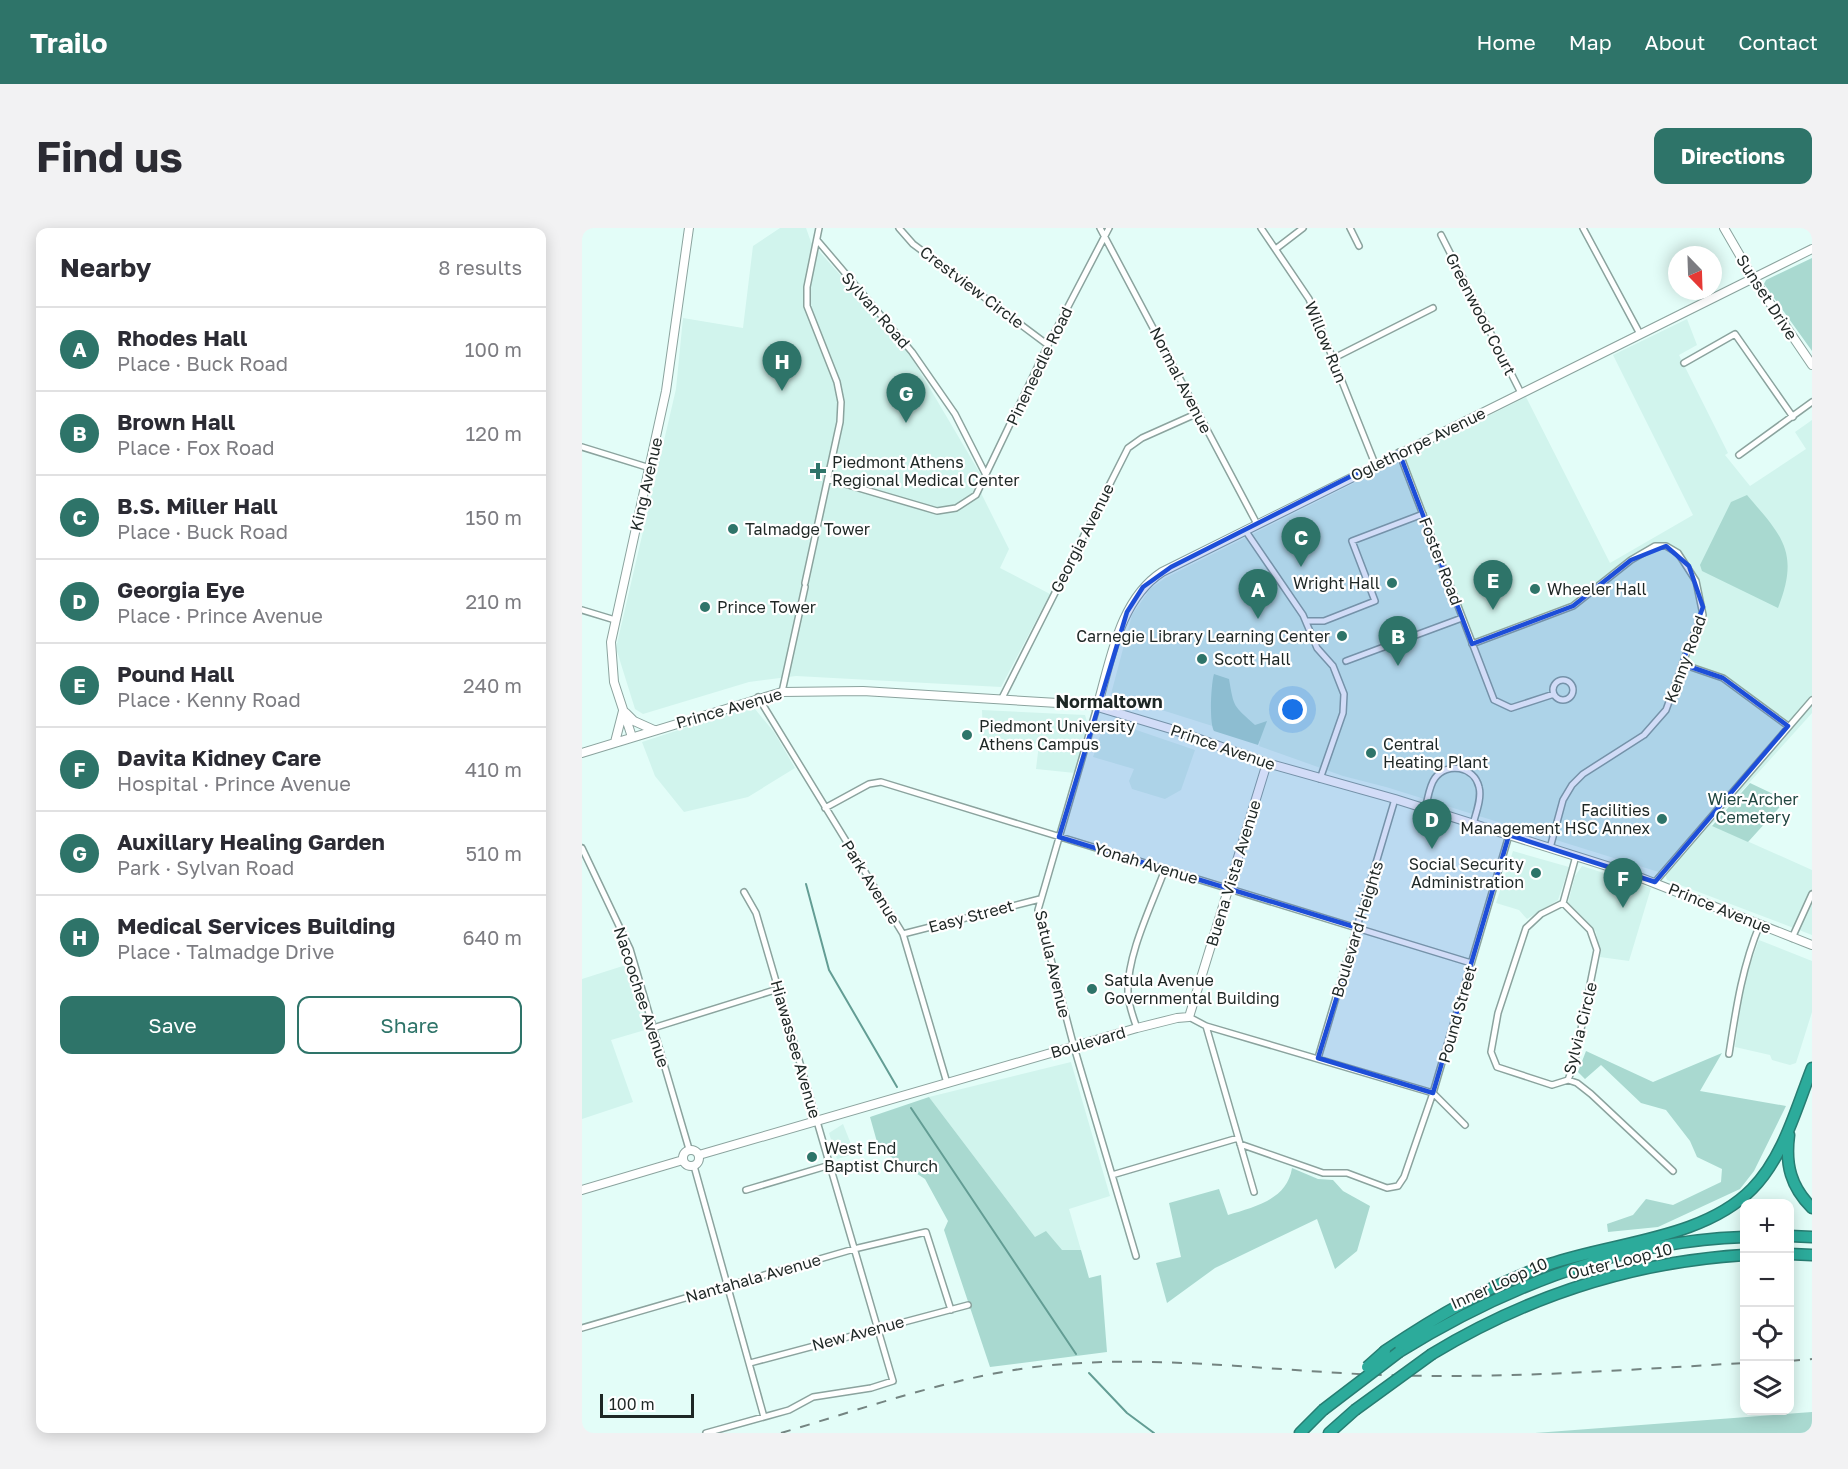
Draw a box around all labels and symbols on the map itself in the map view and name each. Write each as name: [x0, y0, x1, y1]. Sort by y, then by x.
street label: Crestview Circle: [916, 241, 1028, 333]
north arrow: [1668, 246, 1722, 300]
street label: Greenwood Court: [1442, 250, 1520, 378]
street label: Sunset Drive: [1732, 251, 1802, 343]
street label: Sylvan Road: [837, 268, 915, 352]
street label: Willow Run: [1301, 298, 1351, 386]
street label: Pineneedle Road: [1002, 303, 1076, 429]
street label: Normal Avenue: [1146, 323, 1216, 437]
pin: H: [762, 342, 802, 391]
pin: G: [886, 374, 926, 423]
street label: Oglethorpe Avenue: [1347, 403, 1489, 485]
street label: King Avenue: [626, 435, 666, 533]
place label: Piedmont Athens Regional Medical Center: [832, 452, 1020, 490]
marker: Piedmont Athens Regional Medical Center: [809, 462, 827, 480]
street label: Georgia Avenue: [1046, 480, 1118, 596]
street label: Foster Road: [1415, 514, 1467, 608]
pin: C: [1282, 518, 1320, 567]
place label: Talmadge Tower: [745, 519, 870, 539]
marker: Talmadge Tower: [726, 522, 740, 536]
pin: E: [1474, 560, 1512, 610]
pin: A: [1238, 570, 1278, 619]
place label: Wright Hall: [1293, 573, 1380, 593]
marker: Wright Hall: [1385, 576, 1399, 590]
place label: Wheeler Hall: [1547, 579, 1647, 599]
marker: Wheeler Hall: [1528, 582, 1542, 596]
place label: Prince Tower: [717, 597, 816, 617]
marker: Prince Tower: [698, 600, 712, 614]
street label: Kenny Road: [1660, 613, 1710, 705]
pin: B: [1378, 616, 1418, 666]
place label: Carnegie Library Learning Center: [1076, 626, 1330, 646]
marker: Carnegie Library Learning Center: [1335, 629, 1349, 643]
place label: Scott Hall: [1214, 649, 1291, 669]
marker: Scott Hall: [1195, 652, 1209, 666]
street label: Prince Avenue: [674, 683, 784, 733]
district label: Normaltown: [1055, 690, 1163, 712]
your location: [1278, 695, 1307, 724]
place label: Piedmont University Athens Campus: [979, 716, 1135, 754]
street label: Prince Avenue: [1168, 720, 1278, 774]
marker: Piedmont University Athens Campus: [960, 728, 974, 742]
place label: Central Heating Plant: [1383, 734, 1488, 772]
marker: Central Heating Plant: [1364, 746, 1378, 760]
park label: Wier-Archer Cemetery: [1707, 789, 1799, 827]
street label: Buena Vista Avenue: [1201, 797, 1265, 949]
pin: D: [1412, 800, 1452, 849]
place label: Facilities Management HSC Annex: [1460, 800, 1650, 838]
marker: Facilities Management HSC Annex: [1655, 812, 1669, 826]
street label: Park Avenue: [837, 836, 905, 928]
street label: Yonah Avenue: [1092, 838, 1200, 888]
place label: Social Security Administration: [1409, 854, 1524, 892]
street label: Boulevard Heights: [1327, 858, 1387, 1000]
pin: F: [1604, 858, 1642, 908]
marker: Social Security Administration: [1529, 866, 1543, 880]
street label: Prince Avenue: [1666, 878, 1774, 938]
street label: Easy Street: [926, 895, 1016, 937]
street label: Satula Avenue: [1031, 908, 1075, 1020]
street label: Nacoochee Avenue: [610, 924, 674, 1070]
street label: Pound Street: [1434, 963, 1480, 1065]
place label: Satula Avenue Governmental Building: [1104, 970, 1280, 1008]
street label: Hiawassee Avenue: [767, 978, 825, 1120]
street label: Sylvia Circle: [1559, 980, 1601, 1076]
marker: Satula Avenue Governmental Building: [1085, 982, 1099, 996]
street label: Boulevard: [1048, 1022, 1128, 1062]
place label: West End Baptist Church: [824, 1138, 938, 1176]
marker: West End Baptist Church: [805, 1150, 819, 1164]
street label: Outer Loop 10: [1566, 1238, 1674, 1284]
street label: Nantahala Avenue: [683, 1249, 823, 1307]
street label: Inner Loop 10: [1447, 1253, 1551, 1313]
street label: New Avenue: [810, 1311, 906, 1355]
scale bar: [600, 1391, 694, 1418]

